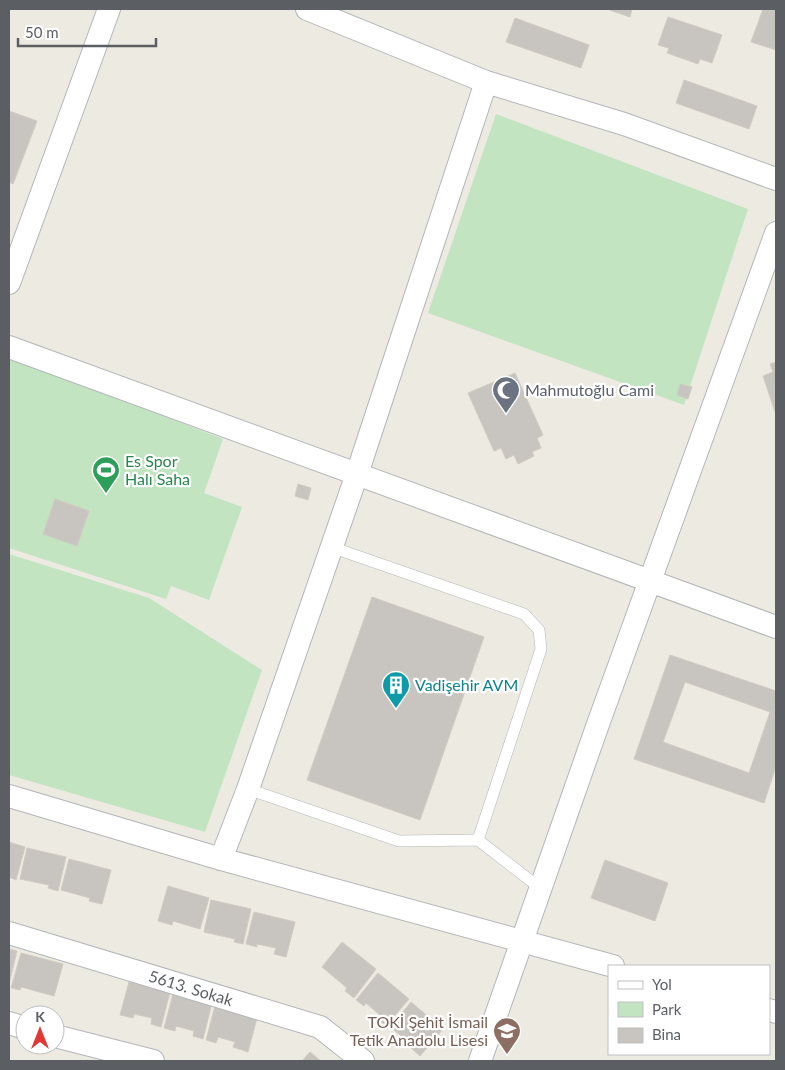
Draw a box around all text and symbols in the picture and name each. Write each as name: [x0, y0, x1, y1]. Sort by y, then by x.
scale bar: [18, 15, 155, 47]
text: 50 m: [25, 23, 59, 41]
mosque icon: Mahmutoğlu Cami: [491, 375, 521, 414]
place label: Mahmutoğlu Cami: [525, 380, 654, 399]
place label: Es Spor Halı Saha: [125, 451, 190, 488]
sports icon: Es Spor Halı Saha: [91, 455, 121, 494]
building icon: Vadişehir AVM: [381, 670, 411, 709]
place label: Vadişehir AVM: [415, 675, 518, 694]
legend: [608, 965, 770, 1055]
street label: 5613. Sokak: [147, 966, 236, 1009]
text: Yol: [652, 975, 672, 993]
text: Park: [652, 1000, 682, 1018]
north arrow: [15, 1005, 65, 1055]
text: K: [35, 1008, 45, 1025]
place label: TOKİ Şehit İsmail Tetik Anadolu Lisesi: [350, 1012, 488, 1049]
school or university icon: TOKİ Şehit İsmail Tetik Anadolu Lisesi: [492, 1016, 522, 1055]
text: Bina: [652, 1025, 681, 1043]

